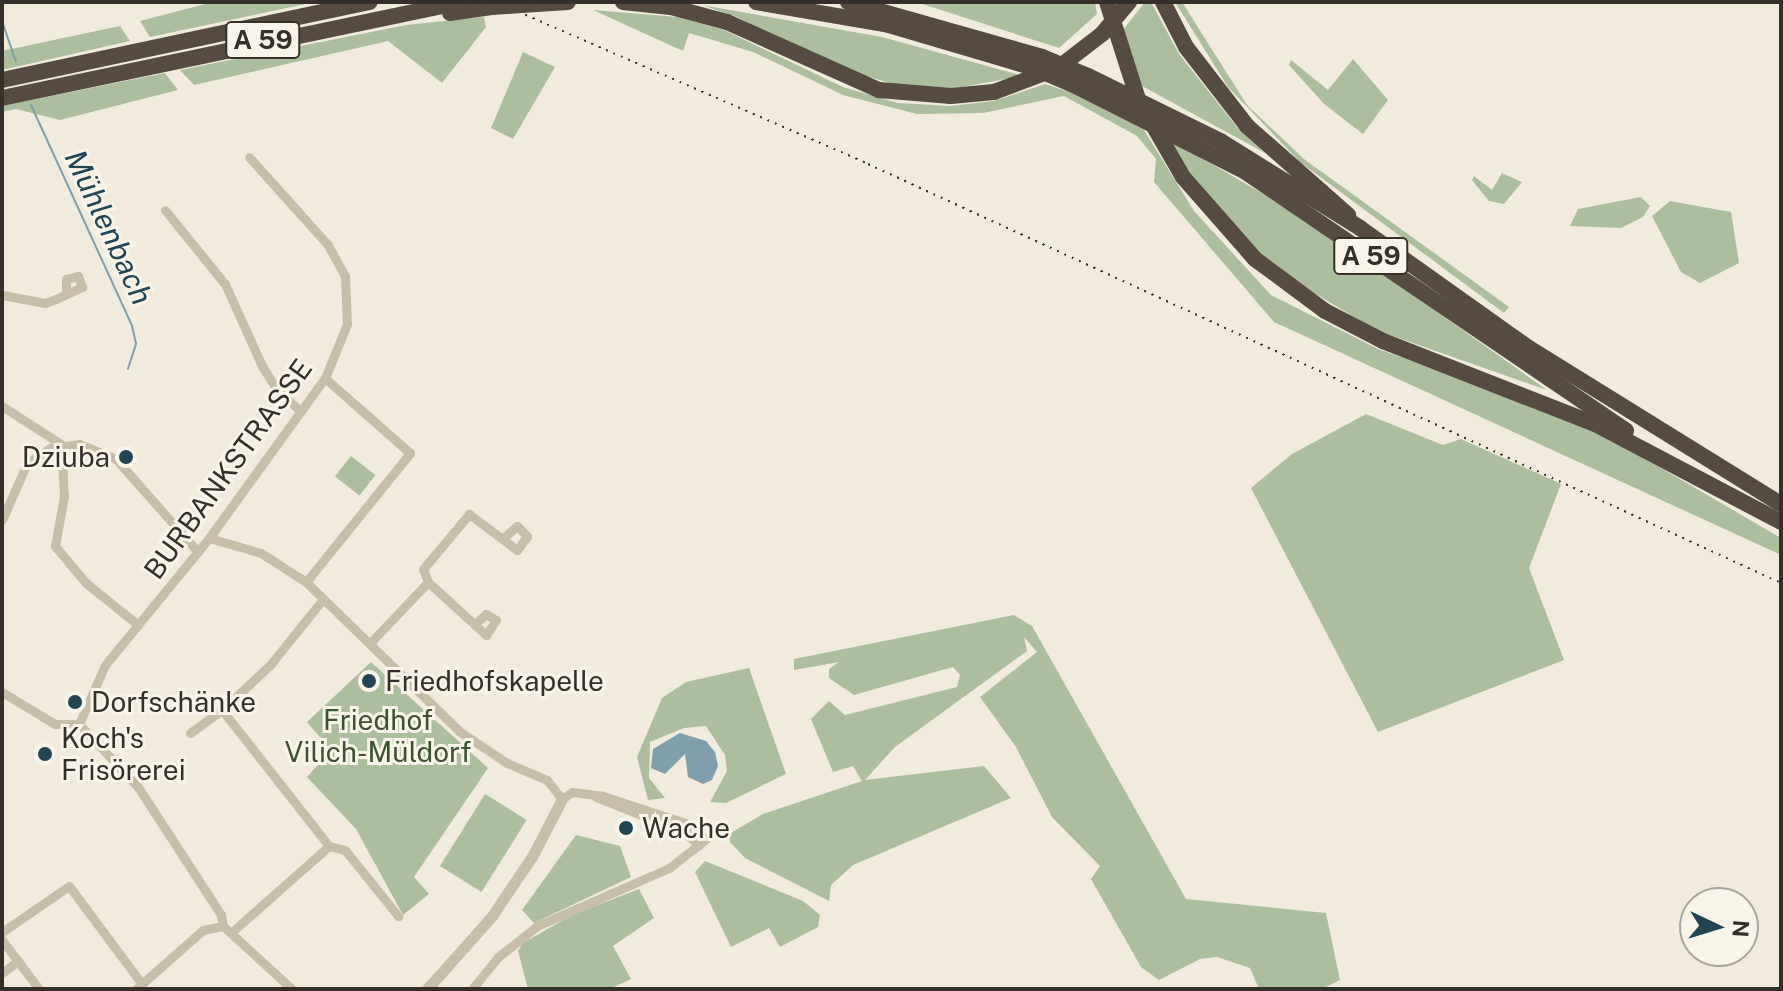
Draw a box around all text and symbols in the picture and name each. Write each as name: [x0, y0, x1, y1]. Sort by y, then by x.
road number: A 59: [225, 18, 301, 62]
water label: Mühlenbach: [58, 144, 160, 310]
road number: A 59: [1333, 234, 1409, 278]
street label: BURBANKSTRASSE: [137, 352, 319, 586]
place label: Dziuba: [22, 440, 110, 474]
marker: Dziuba: [117, 448, 135, 466]
place label: Friedhofskapelle: [385, 664, 604, 698]
marker: Friedhofskapelle: [360, 672, 378, 690]
place label: Dorfschänke: [91, 685, 256, 719]
marker: Dorfschänke: [66, 693, 84, 711]
park label: Friedhof Vilich-Müldorf: [285, 703, 471, 769]
place label: Koch's Frisörerei: [61, 721, 186, 787]
marker: Koch's Frisörerei: [36, 745, 54, 763]
place label: Wache: [642, 811, 730, 845]
marker: Wache: [617, 819, 635, 837]
north arrow: [1679, 887, 1759, 967]
text: N: [1727, 919, 1755, 938]

